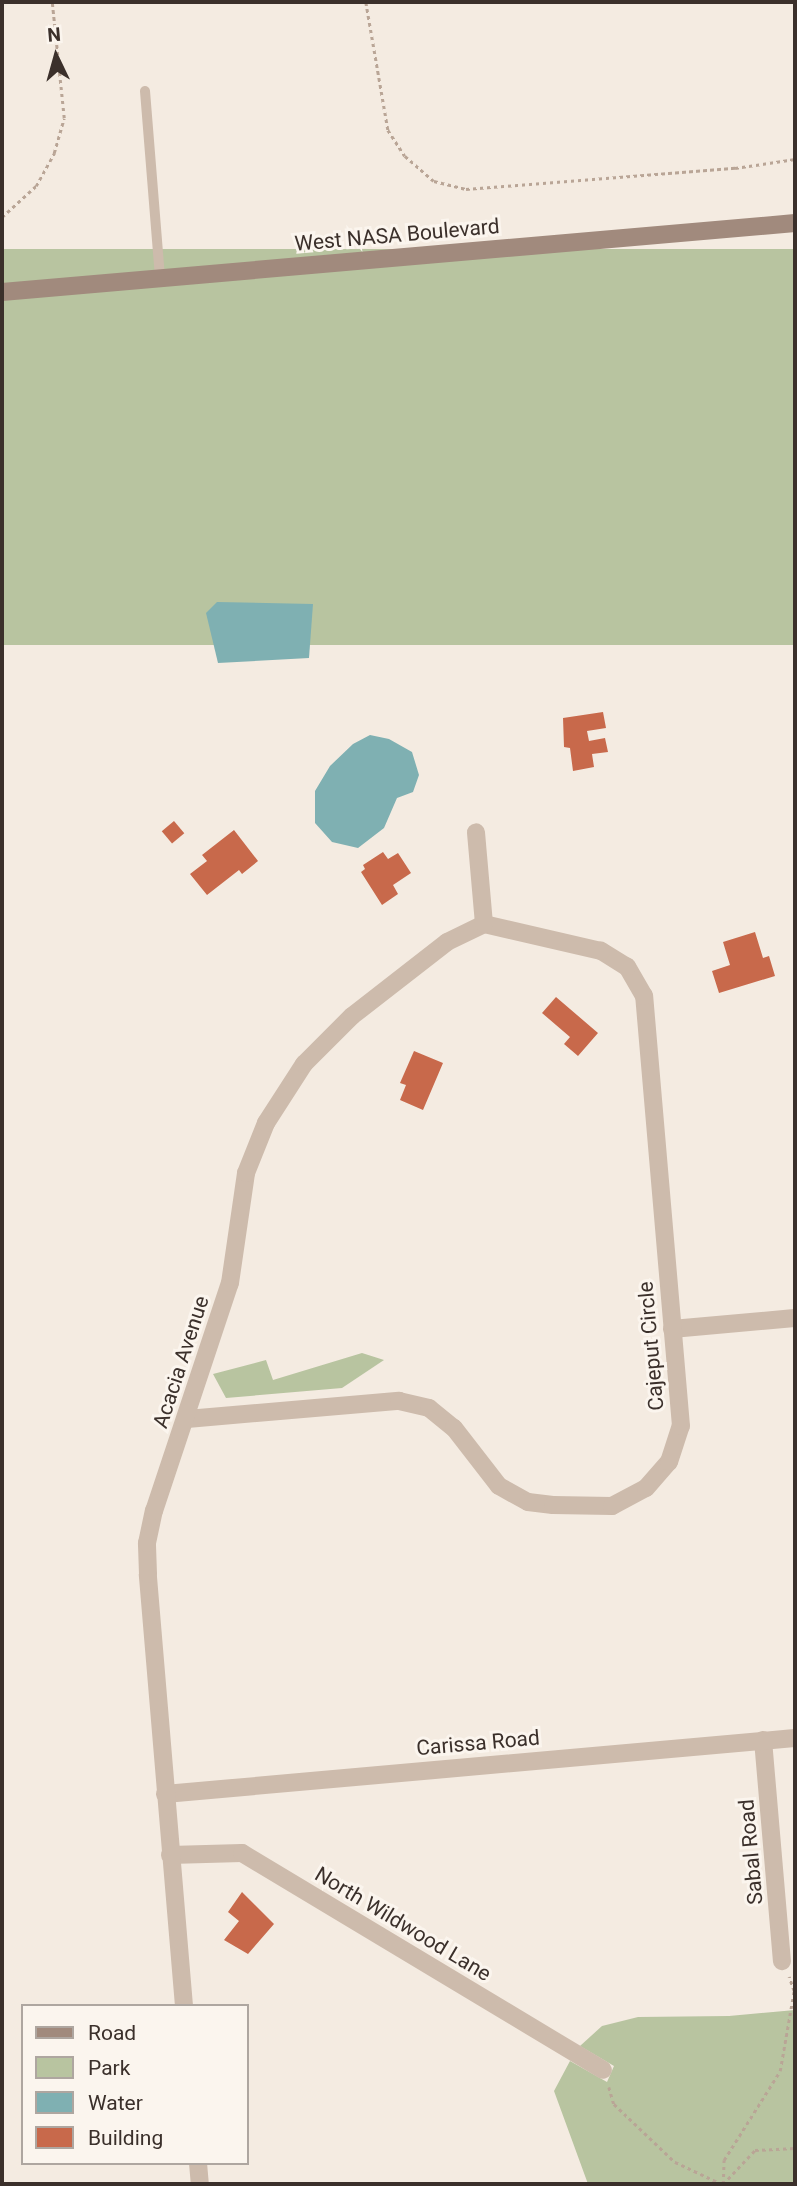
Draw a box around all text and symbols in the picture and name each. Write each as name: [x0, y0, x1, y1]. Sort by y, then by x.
north arrow: [21, 21, 91, 91]
text: N: [46, 23, 62, 47]
street label: West NASA Boulevard: [294, 213, 500, 257]
street label: Cajeput Circle: [633, 1280, 669, 1412]
street label: Acacia Avenue: [148, 1293, 214, 1431]
street label: Carissa Road: [415, 1725, 541, 1761]
street label: Sabal Road: [734, 1798, 768, 1906]
street label: North Wildwood Lane: [310, 1861, 496, 1987]
legend: [21, 2004, 248, 2165]
text: Road: [88, 2021, 136, 2045]
text: Park: [88, 2056, 130, 2080]
text: Water: [88, 2091, 143, 2115]
text: Building: [88, 2126, 163, 2150]

